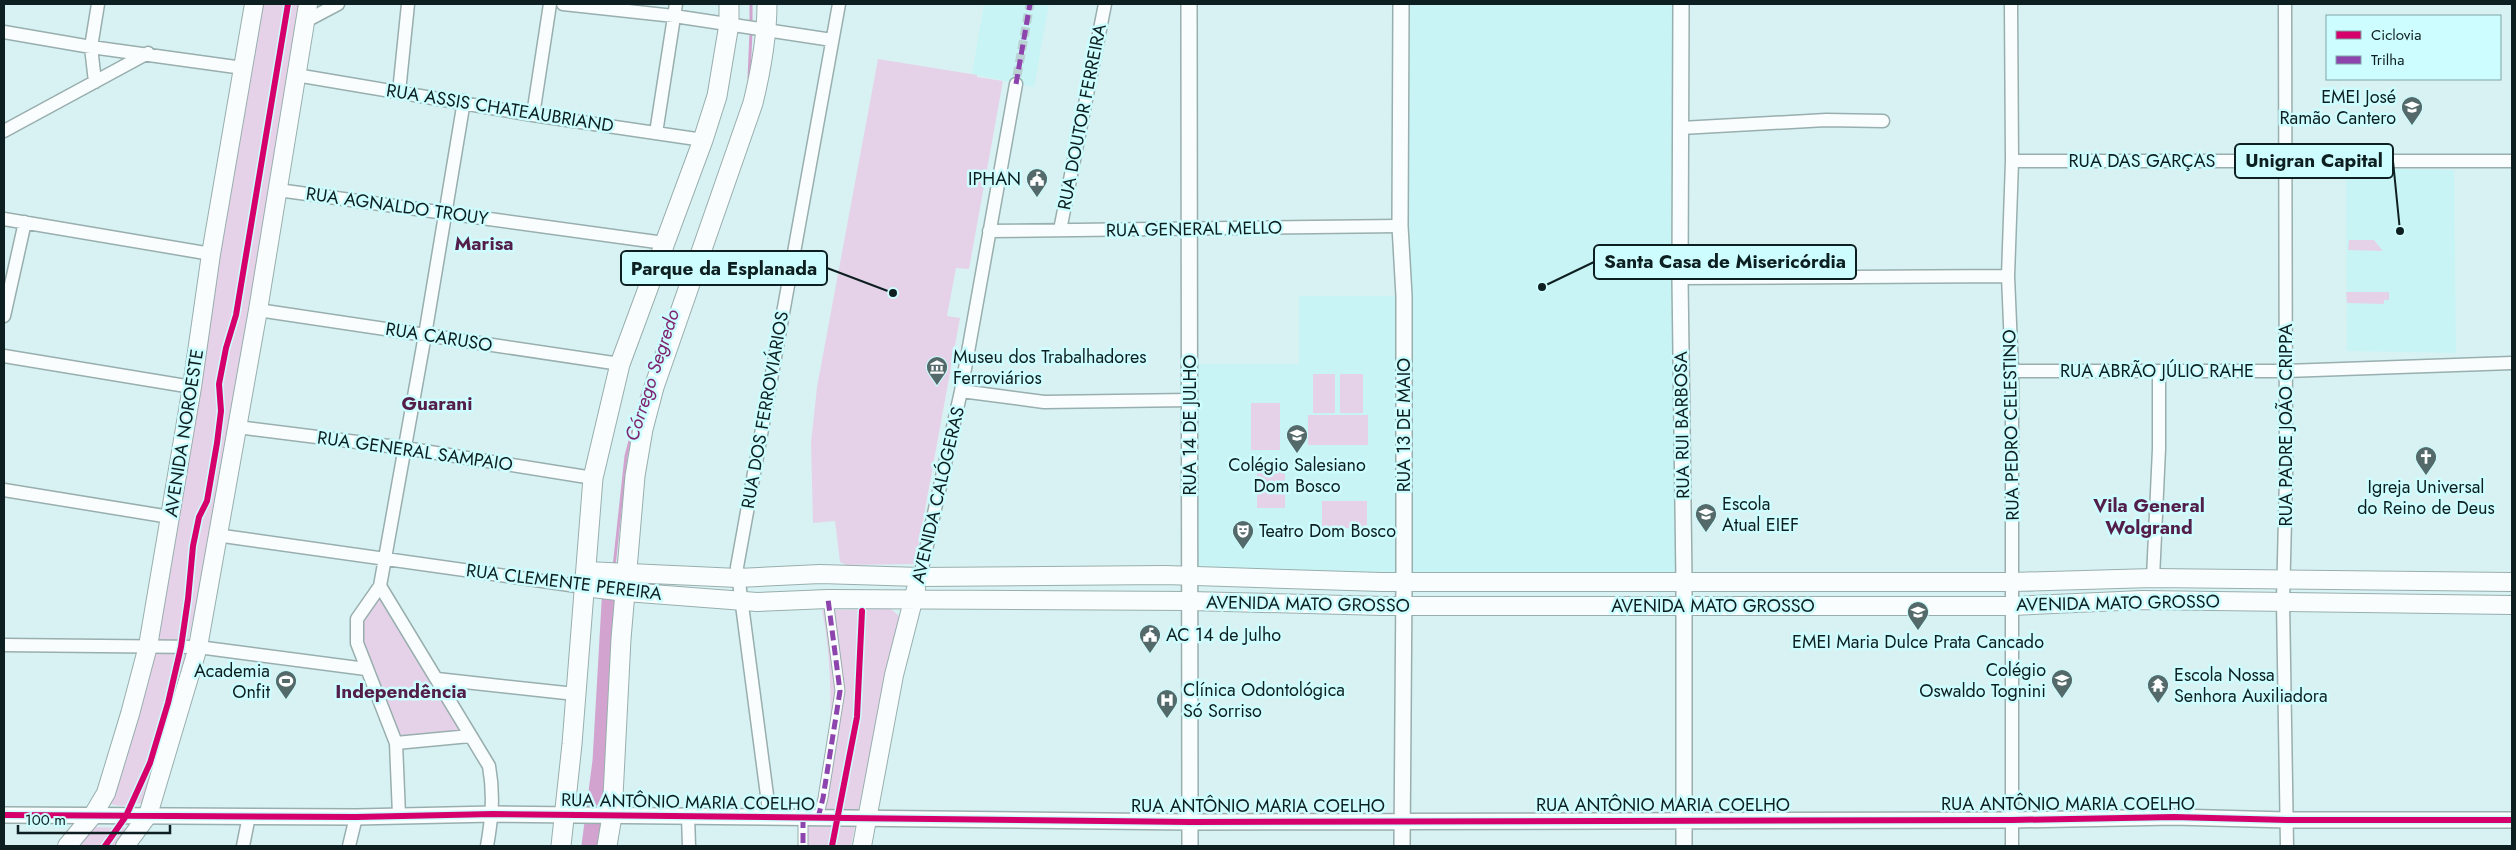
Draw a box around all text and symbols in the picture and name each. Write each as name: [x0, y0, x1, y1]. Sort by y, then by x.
legend: [2326, 15, 2501, 80]
street label: RUA DOUTOR FERREIRA: [1051, 22, 1113, 212]
text: Ciclovia: [2371, 24, 2421, 46]
text: Trilha: [2371, 49, 2404, 71]
street label: RUA ASSIS CHATEAUBRIAND: [384, 77, 616, 139]
place label: EMEI José Ramão Cantero: [2280, 84, 2396, 131]
school or university icon: EMEI José Ramão Cantero: [2400, 95, 2424, 126]
callout: Unigran Capital: [2235, 144, 2393, 178]
text: Unigran Capital: [2245, 147, 2383, 174]
street label: RUA DAS GARÇAS: [2069, 148, 2216, 174]
place label: IPHAN: [968, 166, 1021, 192]
public building icon: IPHAN: [1025, 167, 1049, 198]
street label: RUA AGNALDO TROUY: [304, 180, 491, 232]
street label: RUA GENERAL MELLO: [1106, 214, 1282, 244]
district label: Marisa: [454, 230, 514, 257]
callout: Santa Casa de Misericórdia: [1594, 245, 1856, 279]
text: Santa Casa de Misericórdia: [1604, 248, 1846, 275]
callout: Parque da Esplanada: [621, 251, 827, 285]
text: Parque da Esplanada: [631, 255, 817, 282]
water label: Córrego Segredo: [618, 306, 686, 444]
street label: RUA DOS FERROVIÁRIOS: [735, 309, 795, 511]
street label: RUA CARUSO: [384, 316, 494, 358]
street label: RUA PADRE JOÃO CRIPPA: [2273, 323, 2299, 526]
street label: RUA PEDRO CELESTINO: [1996, 329, 2026, 521]
place label: Museu dos Trabalhadores Ferroviários: [953, 344, 1147, 391]
street label: AVENIDA NOROESTE: [158, 347, 210, 519]
street label: RUA RUI BARBOSA: [1668, 351, 1696, 499]
museum icon: Museu dos Trabalhadores Ferroviários: [925, 355, 949, 386]
street label: RUA 14 DE JULHO: [1177, 355, 1203, 495]
street label: RUA 13 DE MAIO: [1391, 358, 1417, 492]
street label: RUA ABRÃO JÚLIO RAHE: [2060, 358, 2254, 384]
district label: Guarani: [402, 390, 472, 417]
street label: AVENIDA CALÓGERAS: [905, 404, 971, 586]
school or university icon: Colégio Salesiano Dom Bosco: [1285, 423, 1309, 454]
street label: RUA GENERAL SAMPAIO: [316, 424, 514, 478]
church icon: Igreja Universal do Reino de Deus: [2414, 445, 2438, 476]
place label: Colégio Salesiano Dom Bosco: [1228, 452, 1366, 499]
place label: Igreja Universal do Reino de Deus: [2357, 474, 2495, 521]
place label: Escola Atual EIEF: [1722, 491, 1799, 538]
district label: Vila General Wolgrand: [2092, 492, 2205, 541]
school or university icon: Escola Atual EIEF: [1694, 502, 1718, 533]
place label: Teatro Dom Bosco: [1259, 518, 1396, 544]
theatre icon: Teatro Dom Bosco: [1231, 519, 1255, 550]
street label: RUA CLEMENTE PEREIRA: [465, 557, 664, 607]
street label: AVENIDA MATO GROSSO: [2016, 588, 2220, 618]
street label: AVENIDA MATO GROSSO: [1206, 589, 1410, 619]
street label: AVENIDA MATO GROSSO: [1611, 593, 1815, 619]
school or university icon: EMEI Maria Dulce Prata Cancado: [1906, 600, 1930, 631]
place label: AC 14 de Julho: [1166, 622, 1281, 648]
public building icon: AC 14 de Julho: [1138, 623, 1162, 654]
place label: EMEI Maria Dulce Prata Cancado: [1792, 629, 2044, 655]
place label: Colégio Oswaldo Tognini: [1919, 657, 2046, 704]
place label: Academia Onfit: [194, 658, 271, 705]
place label: Escola Nossa Senhora Auxiliadora: [2174, 662, 2328, 709]
school or university icon: Colégio Oswaldo Tognini: [2050, 668, 2074, 699]
sports icon: Academia Onfit: [274, 669, 298, 700]
temple icon: Escola Nossa Senhora Auxiliadora: [2146, 673, 2170, 704]
place label: Clínica Odontológica Só Sorriso: [1183, 677, 1345, 724]
district label: Independência: [335, 678, 467, 705]
hospital icon: Clínica Odontológica Só Sorriso: [1155, 688, 1179, 719]
street label: RUA ANTÔNIO MARIA COELHO: [561, 787, 815, 817]
street label: RUA ANTÔNIO MARIA COELHO: [1941, 791, 2195, 817]
street label: RUA ANTÔNIO MARIA COELHO: [1536, 792, 1790, 818]
street label: RUA ANTÔNIO MARIA COELHO: [1131, 793, 1385, 819]
scale bar: [18, 802, 170, 834]
text: 100 m: [25, 809, 66, 831]

